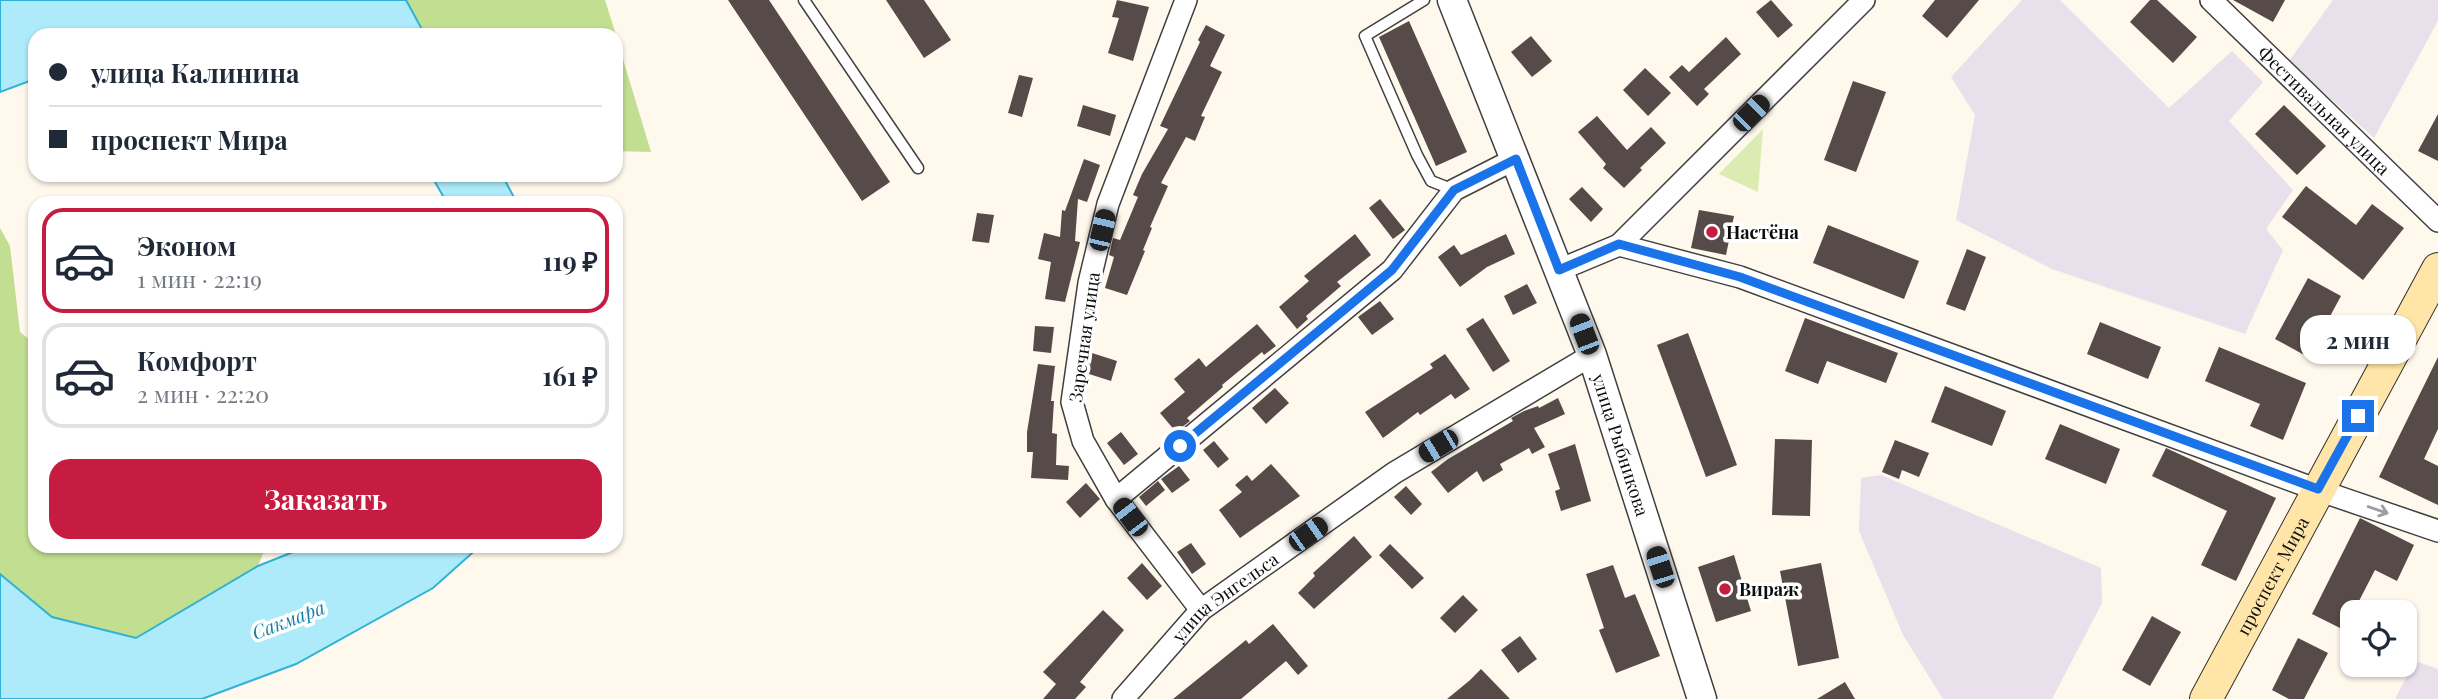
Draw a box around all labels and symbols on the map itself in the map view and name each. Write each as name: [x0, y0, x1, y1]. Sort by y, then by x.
street label: Фестивальная улица: [2253, 40, 2395, 180]
car: [1729, 91, 1774, 135]
car: [1088, 207, 1117, 253]
place label: Настёна: [1726, 220, 1800, 244]
marker: Настёна: [1704, 224, 1720, 240]
street label: Заречная улица: [1063, 270, 1105, 404]
car: [1567, 311, 1602, 357]
callout: 2 мин: [2300, 314, 2416, 364]
street label: улица Рыбникова: [1586, 370, 1655, 519]
route end: [2342, 400, 2374, 432]
car: [1415, 426, 1462, 466]
route start: [1164, 430, 1196, 462]
car: [1109, 494, 1152, 540]
one-way arrow: [2366, 505, 2388, 517]
street label: проспект Мира: [2231, 512, 2314, 639]
car: [1285, 513, 1332, 555]
car: [1644, 544, 1677, 590]
street label: улица Энгельса: [1166, 547, 1283, 648]
place label: Вираж: [1739, 577, 1799, 601]
marker: Вираж: [1717, 581, 1733, 597]
water label: Сакмара: [248, 593, 328, 645]

